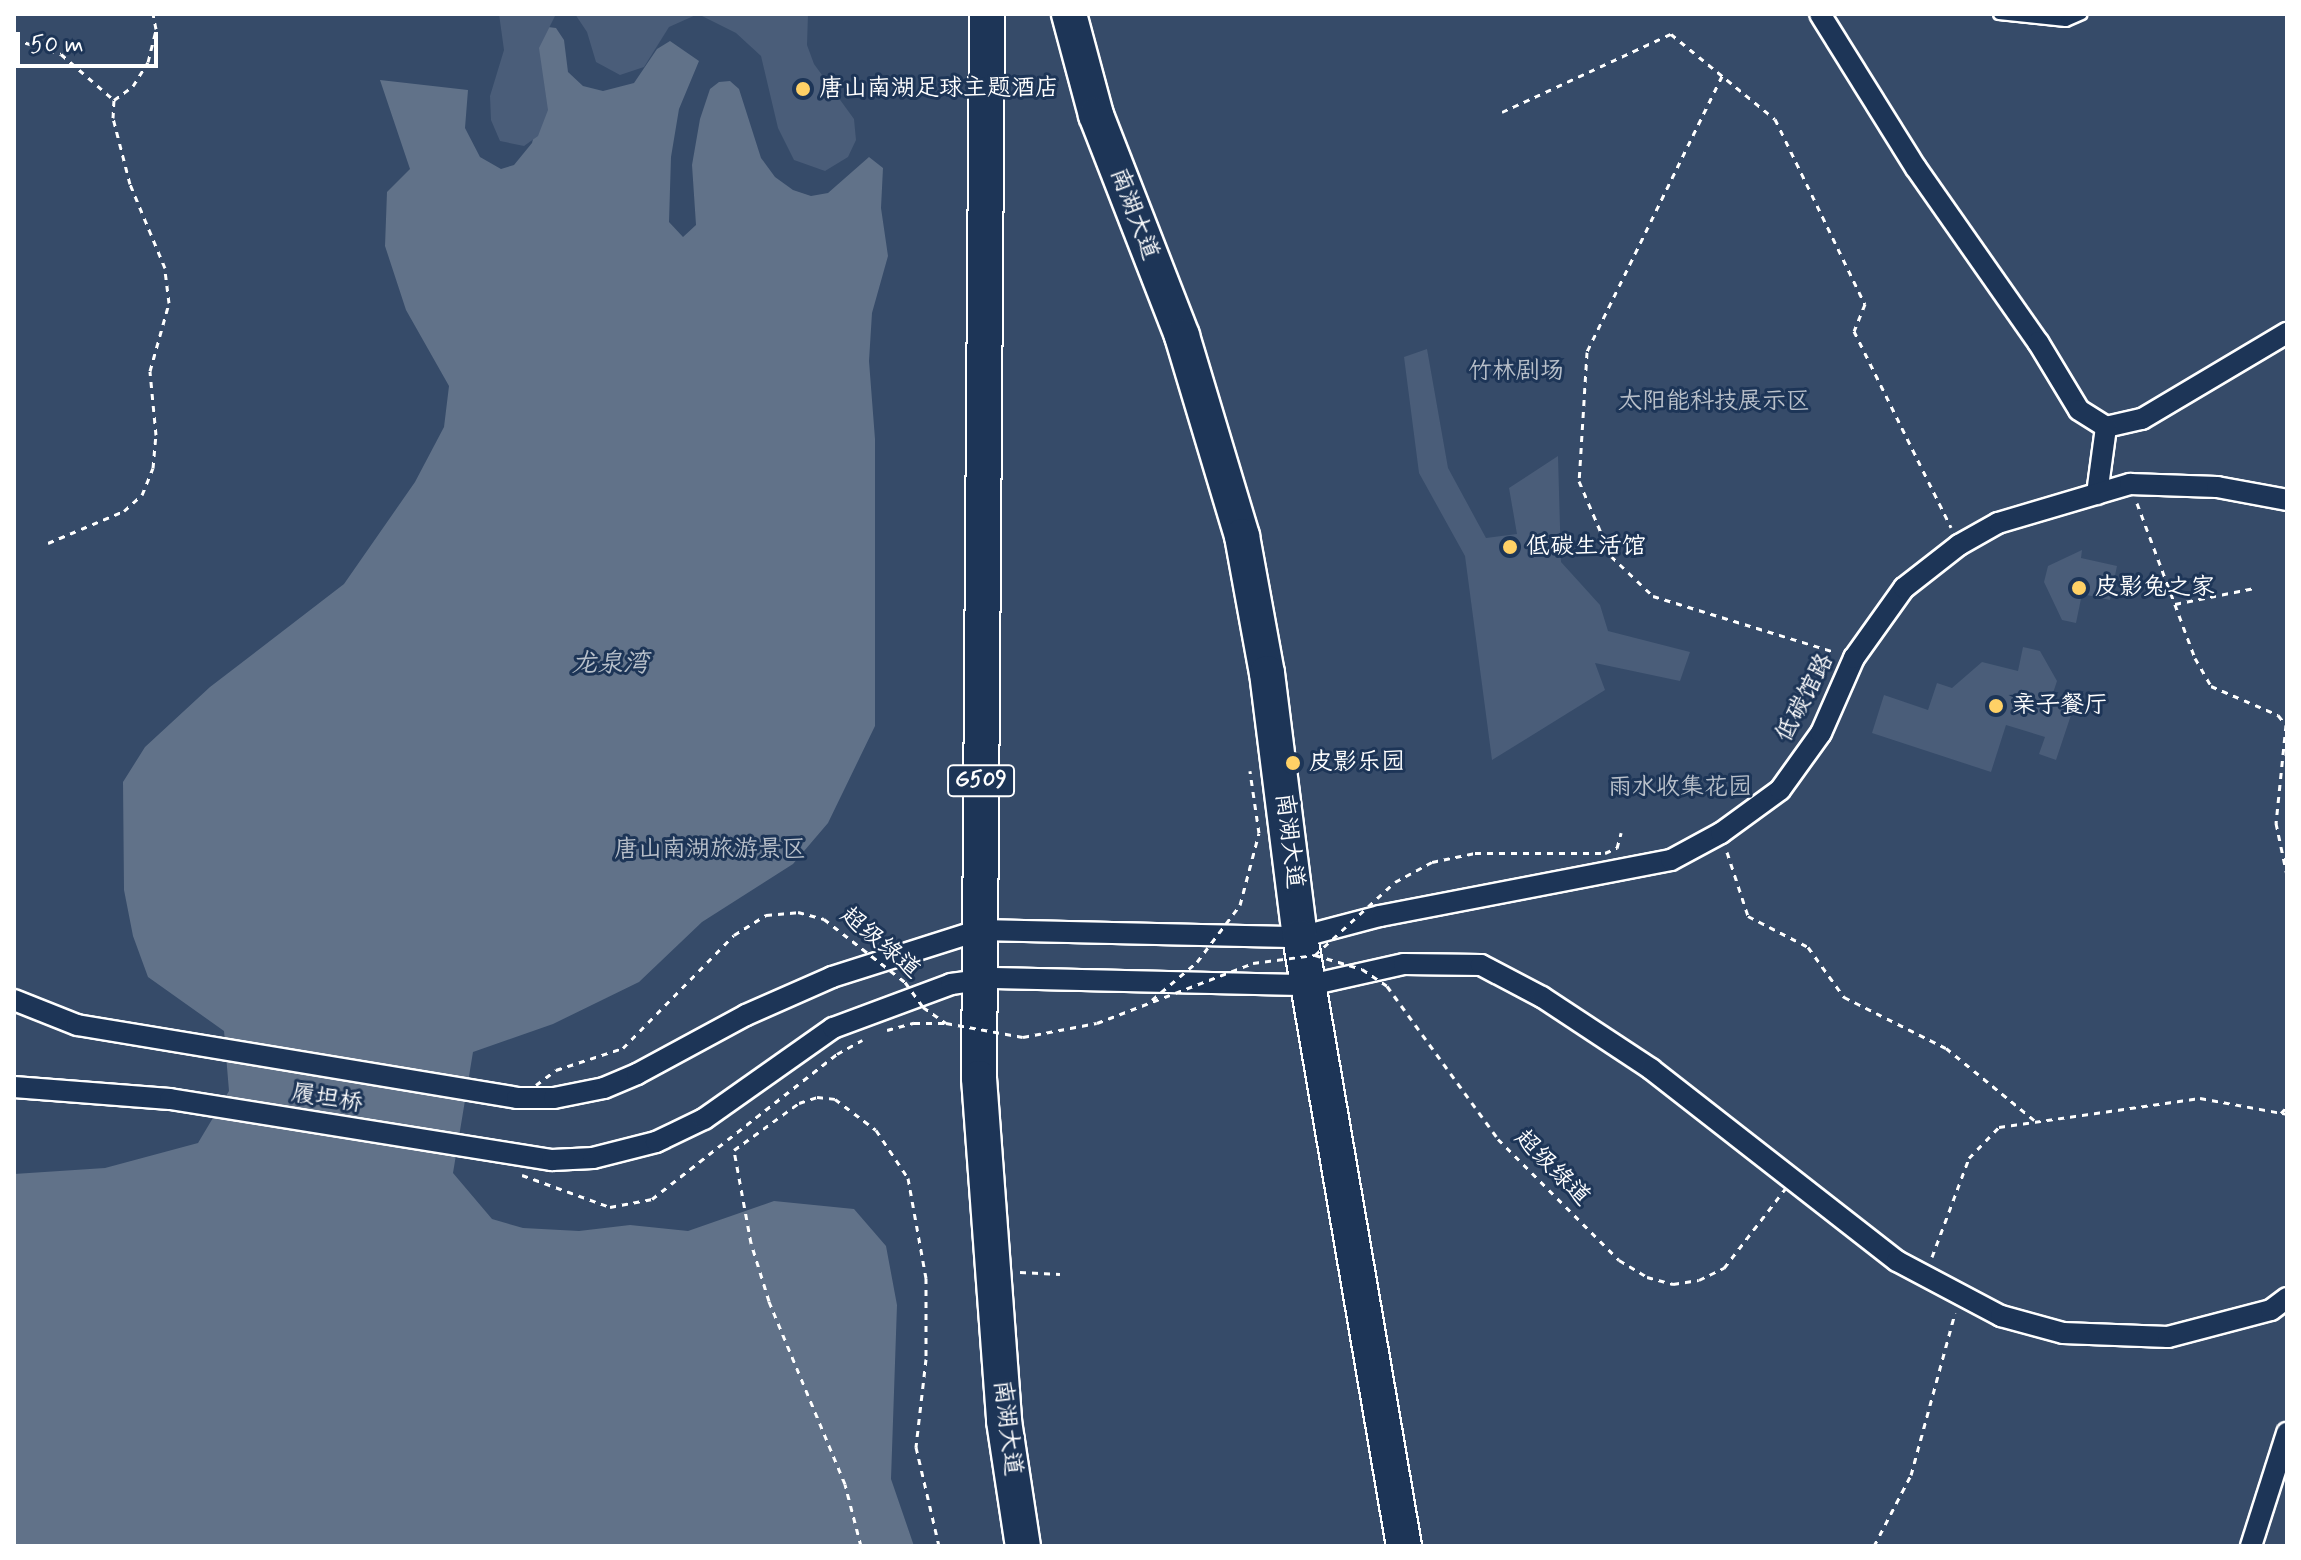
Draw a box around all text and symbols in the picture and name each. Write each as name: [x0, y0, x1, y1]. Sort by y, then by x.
scale bar: [20, 16, 162, 66]
text: 50 m: [30, 30, 84, 61]
place label: 唐山南湖足球主题酒店: [819, 75, 1059, 103]
marker: 唐山南湖足球主题酒店: [794, 80, 812, 98]
street label: 南湖大道: [1103, 164, 1165, 264]
park label: 竹林剧场: [1468, 358, 1564, 386]
park label: 太阳能科技展示区: [1618, 388, 1810, 416]
place label: 低碳生活馆: [1526, 533, 1646, 561]
marker: 低碳生活馆: [1501, 538, 1519, 556]
place label: 皮影兔之家: [2095, 574, 2215, 602]
marker: 皮影兔之家: [2070, 579, 2088, 597]
water label: 龙泉湾: [571, 649, 649, 681]
street label: 低碳馆路: [1770, 649, 1840, 747]
place label: 亲子餐厅: [2012, 692, 2108, 720]
marker: 亲子餐厅: [1987, 697, 2005, 715]
place label: 皮影乐园: [1309, 749, 1405, 777]
marker: 皮影乐园: [1284, 754, 1302, 772]
road number: G509: [947, 763, 1015, 799]
park label: 雨水收集花园: [1608, 774, 1752, 802]
street label: 南湖大道: [1269, 792, 1309, 890]
park label: 唐山南湖旅游景区: [614, 836, 806, 864]
street label: 超级绿道: [834, 901, 926, 985]
street label: 履坦桥: [289, 1079, 365, 1119]
street label: 超级绿道: [1508, 1124, 1596, 1212]
street label: 南湖大道: [987, 1379, 1027, 1477]

